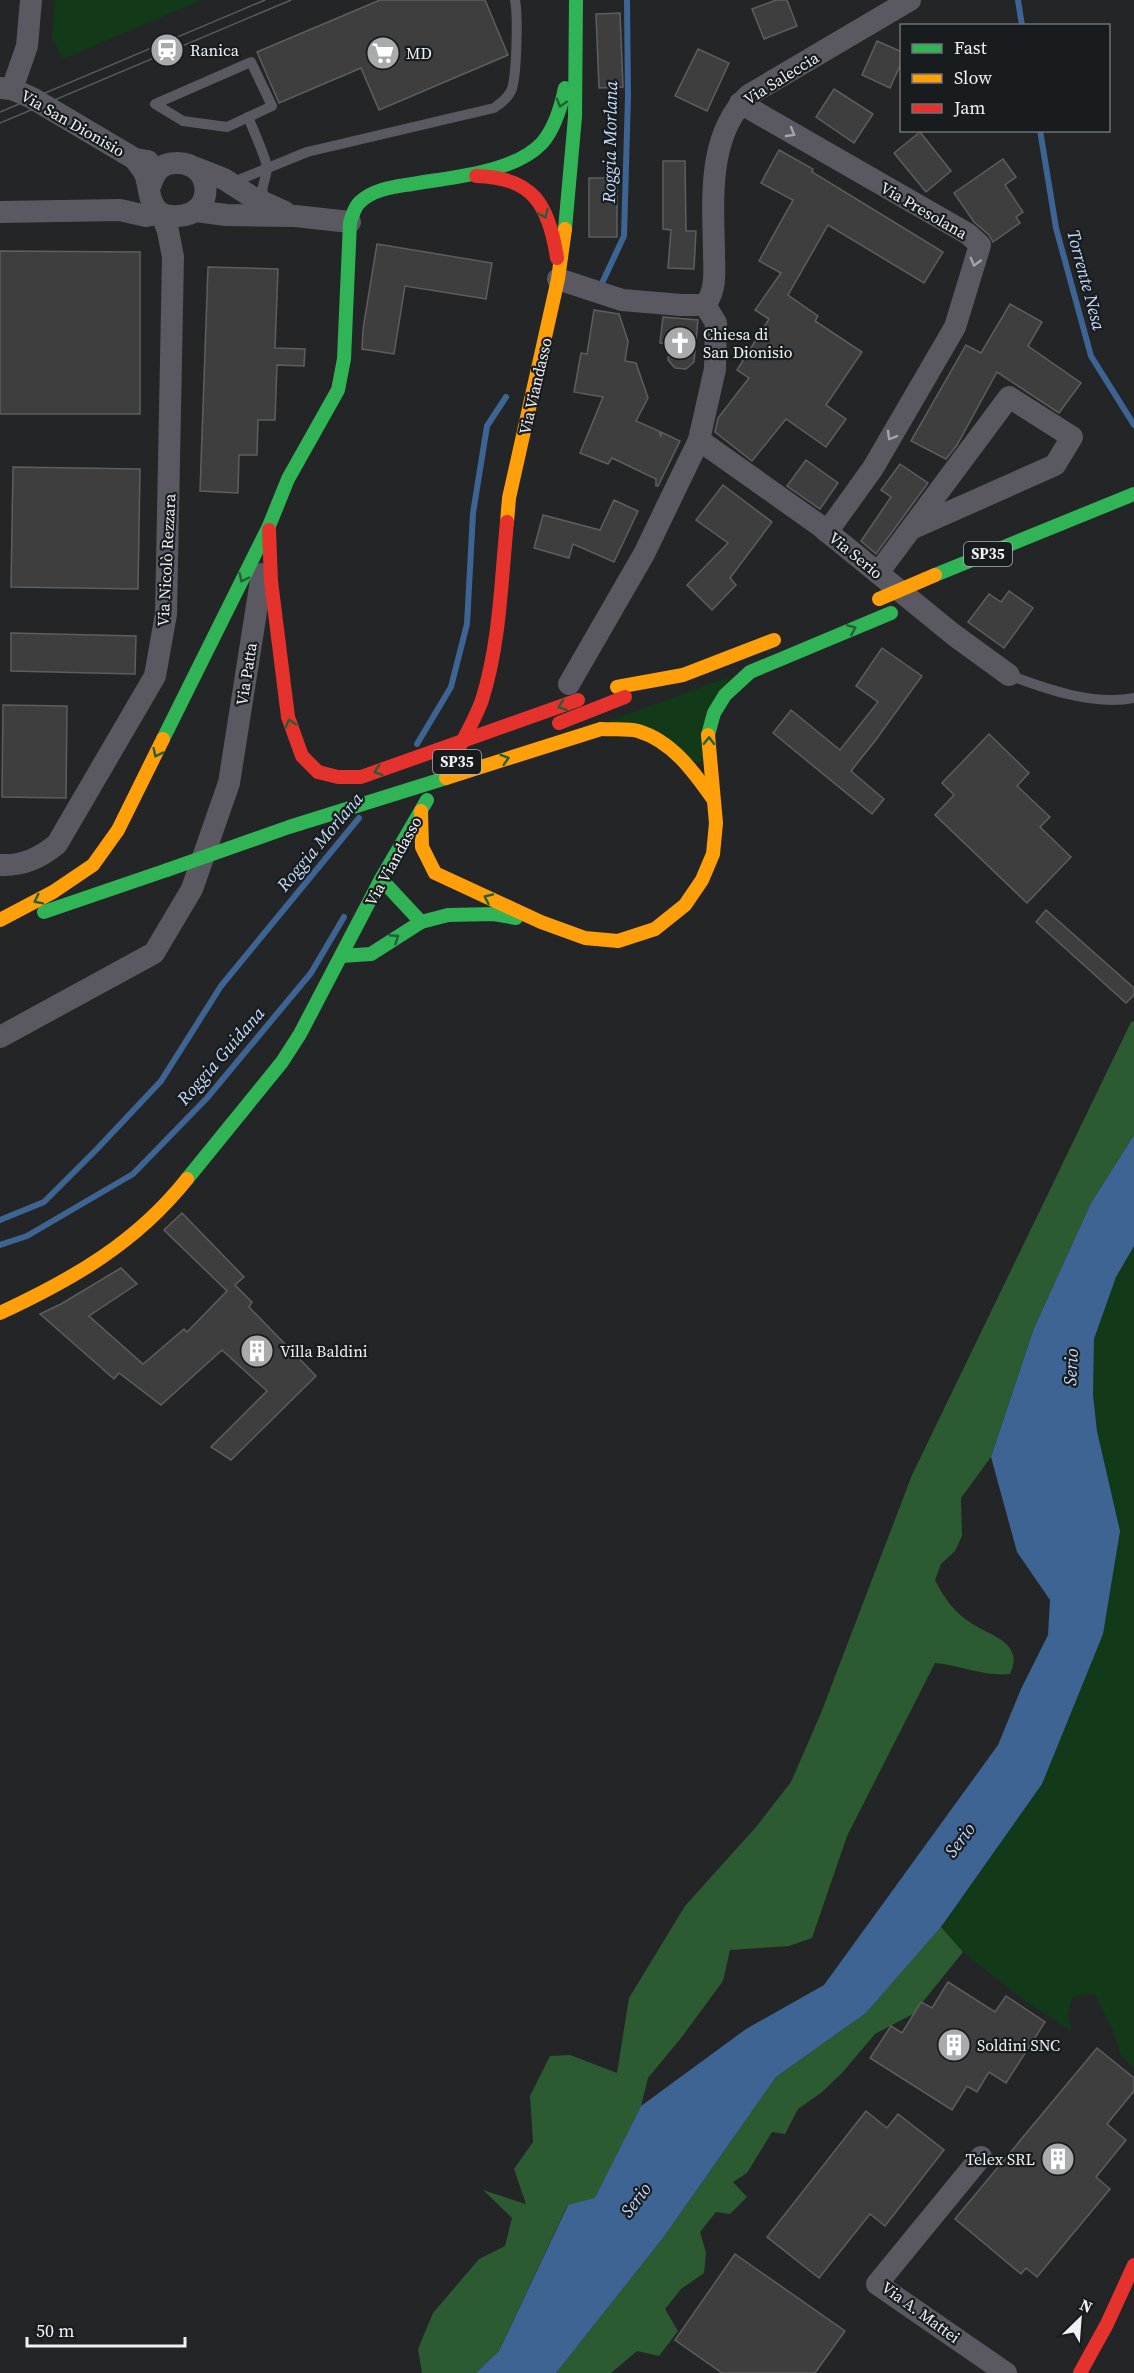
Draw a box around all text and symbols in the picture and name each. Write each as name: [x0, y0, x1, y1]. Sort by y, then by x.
legend: [900, 24, 1110, 132]
station icon: Ranica: [149, 32, 185, 68]
supermarket icon: MD: [365, 35, 401, 71]
text: Fast: [954, 35, 987, 60]
place label: Ranica: [190, 39, 240, 61]
place label: MD: [406, 42, 432, 64]
street label: Via Saleccia: [739, 46, 823, 110]
text: Slow: [954, 65, 992, 90]
water label: Roggia Morlana: [596, 80, 623, 204]
street label: Via San Dionisio: [17, 84, 129, 162]
text: Jam: [953, 95, 986, 120]
one-way arrow: [556, 97, 568, 108]
one-way arrow: [785, 125, 795, 137]
street label: Via Presolana: [876, 176, 972, 244]
one-way arrow: [536, 208, 548, 219]
water label: Torrente Nesa: [1061, 227, 1112, 333]
one-way arrow: [970, 256, 982, 266]
place label: Chiesa di San Dionisio: [703, 323, 793, 363]
church icon: Chiesa di San Dionisio: [662, 325, 698, 361]
street label: Via Viandasso: [513, 335, 557, 437]
one-way arrow: [887, 430, 899, 440]
street label: Via Nicolò Rezzara: [152, 492, 181, 627]
street label: Via Serio: [824, 526, 888, 584]
road number: SP35: [964, 542, 1012, 566]
one-way arrow: [239, 572, 251, 583]
one-way arrow: [846, 624, 857, 636]
street label: Via Patta: [230, 640, 262, 707]
one-way arrow: [557, 699, 567, 712]
one-way arrow: [285, 718, 297, 729]
one-way arrow: [703, 736, 716, 745]
one-way arrow: [152, 746, 164, 757]
road number: SP35: [433, 750, 481, 774]
one-way arrow: [499, 754, 510, 767]
one-way arrow: [373, 763, 383, 776]
water label: Roggia Morlana: [270, 786, 369, 897]
street label: Via Viandasso: [359, 812, 427, 910]
one-way arrow: [33, 893, 44, 904]
one-way arrow: [484, 893, 495, 905]
one-way arrow: [388, 934, 399, 945]
water label: Roggia Guidana: [170, 1001, 271, 1111]
building icon: Villa Baldini: [239, 1333, 275, 1369]
place label: Villa Baldini: [280, 1340, 368, 1362]
water label: Serio: [1057, 1347, 1084, 1386]
water label: Serio: [938, 1817, 981, 1862]
building icon: Soldini SNC: [936, 2027, 972, 2063]
place label: Soldini SNC: [977, 2034, 1060, 2056]
building icon: Telex SRL: [1040, 2141, 1076, 2177]
place label: Telex SRL: [965, 2148, 1035, 2170]
water label: Serio: [614, 2177, 657, 2222]
street label: Via A. Mattei: [877, 2276, 965, 2348]
north arrow: [1050, 2289, 1110, 2349]
text: N: [1076, 2293, 1097, 2318]
scale bar: [27, 2310, 184, 2348]
text: 50 m: [36, 2318, 74, 2343]

